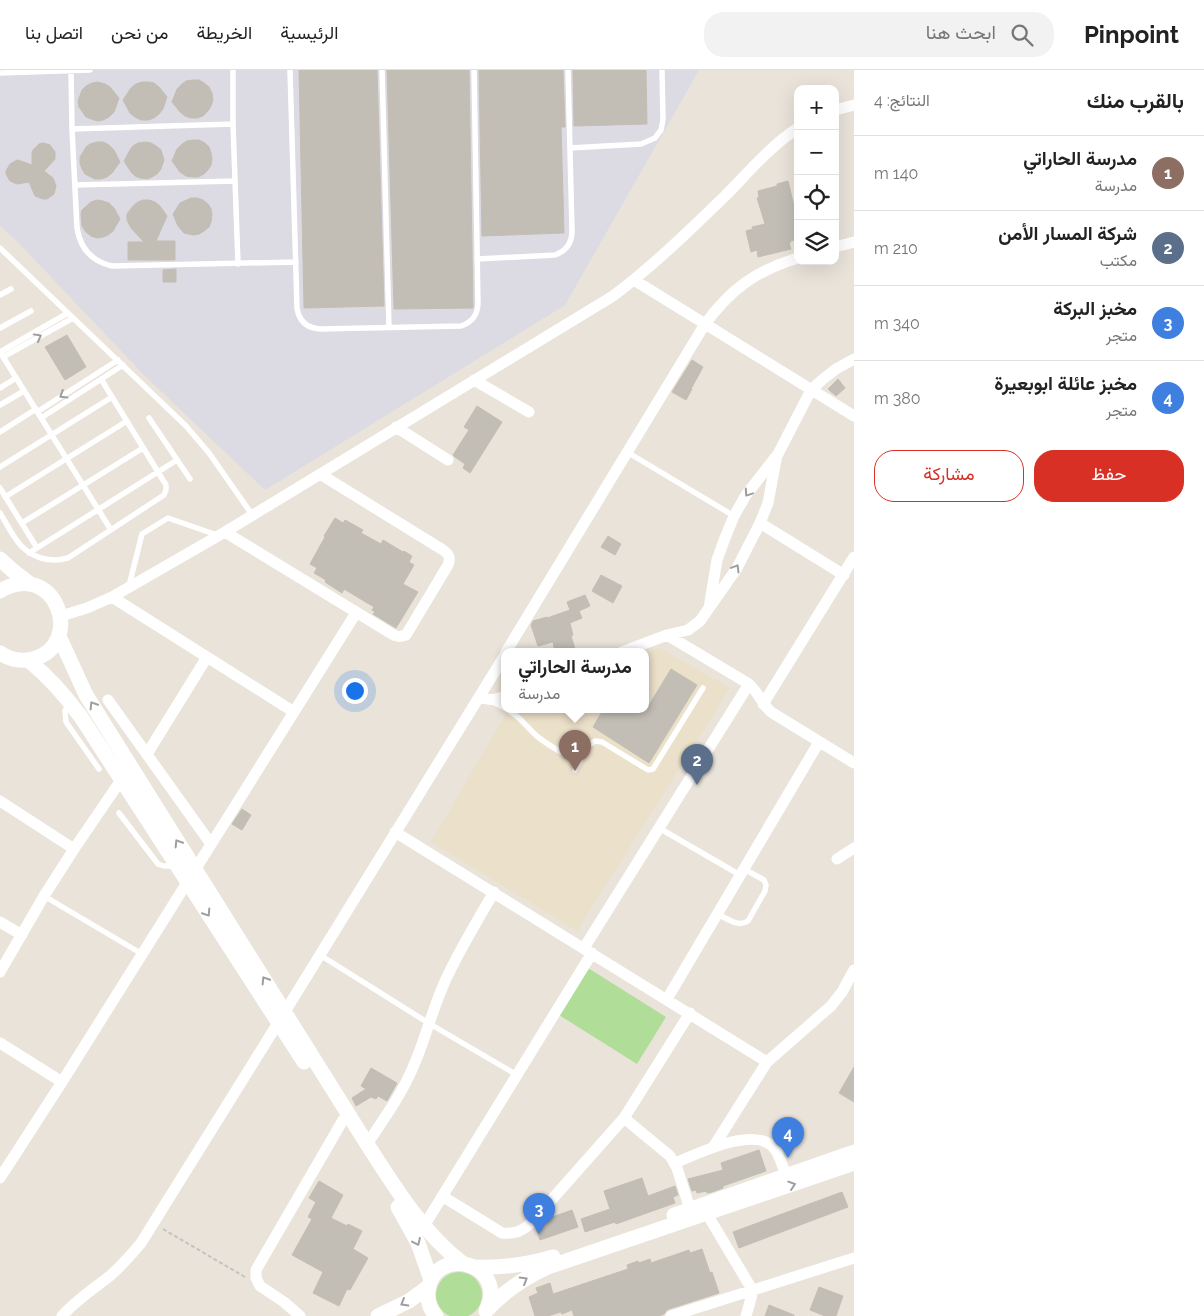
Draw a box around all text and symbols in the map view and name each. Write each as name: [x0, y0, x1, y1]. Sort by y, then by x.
search box: [704, 12, 1054, 57]
text: Pinpoint: [1084, 20, 1179, 49]
text: ابحث هنا: [926, 21, 996, 43]
icon: search: [1008, 21, 1036, 49]
text: اتصل بنا: [25, 22, 83, 43]
text: من نحن: [111, 22, 168, 43]
text: الخريطة: [196, 22, 252, 43]
text: الرئيسية: [280, 22, 338, 43]
map controls: [794, 85, 839, 265]
button: +: [794, 85, 839, 130]
text: بالقرب منك: [1087, 88, 1184, 113]
text: النتائج: 4: [874, 91, 930, 110]
button: −: [794, 130, 839, 175]
text: مدرسة الحاراتي: [1023, 147, 1137, 169]
text: 140 m: [874, 164, 918, 183]
text: 1: [1164, 164, 1172, 183]
button: locate: [794, 175, 839, 220]
text: مدرسة: [1095, 176, 1137, 195]
button: layers: [794, 220, 839, 265]
text: شركة المسار الأمن: [998, 222, 1137, 244]
text: 210 m: [874, 239, 918, 258]
text: 2: [1163, 239, 1173, 258]
text: مكتب: [1100, 251, 1137, 270]
text: مخبز البركة: [1053, 297, 1137, 319]
text: 340 m: [874, 314, 920, 333]
text: 3: [1164, 314, 1172, 333]
text: متجر: [1106, 326, 1137, 345]
one-way arrow: [33, 334, 42, 344]
text: مخبز عائلة ابوبعيرة: [994, 372, 1137, 394]
one-way arrow: [59, 389, 68, 399]
text: 380 m: [874, 389, 921, 408]
text: 4: [1163, 389, 1173, 408]
text: متجر: [1106, 401, 1137, 420]
button: مشاركة: [874, 450, 1024, 502]
button: حفظ: [1034, 450, 1184, 502]
one-way arrow: [745, 487, 755, 496]
one-way arrow: [730, 564, 740, 573]
popup: [501, 648, 649, 713]
text: مدرسة الحاراتي: [518, 655, 632, 677]
your location: [342, 678, 368, 704]
text: مدرسة: [518, 684, 560, 703]
one-way arrow: [89, 701, 99, 710]
pin: 1: [559, 730, 591, 771]
pin: 2: [681, 744, 713, 785]
one-way arrow: [175, 839, 185, 848]
one-way arrow: [201, 908, 210, 917]
one-way arrow: [262, 977, 271, 986]
pin: 4: [772, 1117, 804, 1158]
one-way arrow: [787, 1181, 796, 1191]
pin: 3: [523, 1193, 555, 1234]
one-way arrow: [411, 1237, 422, 1246]
one-way arrow: [518, 1276, 527, 1286]
one-way arrow: [401, 1297, 410, 1307]

